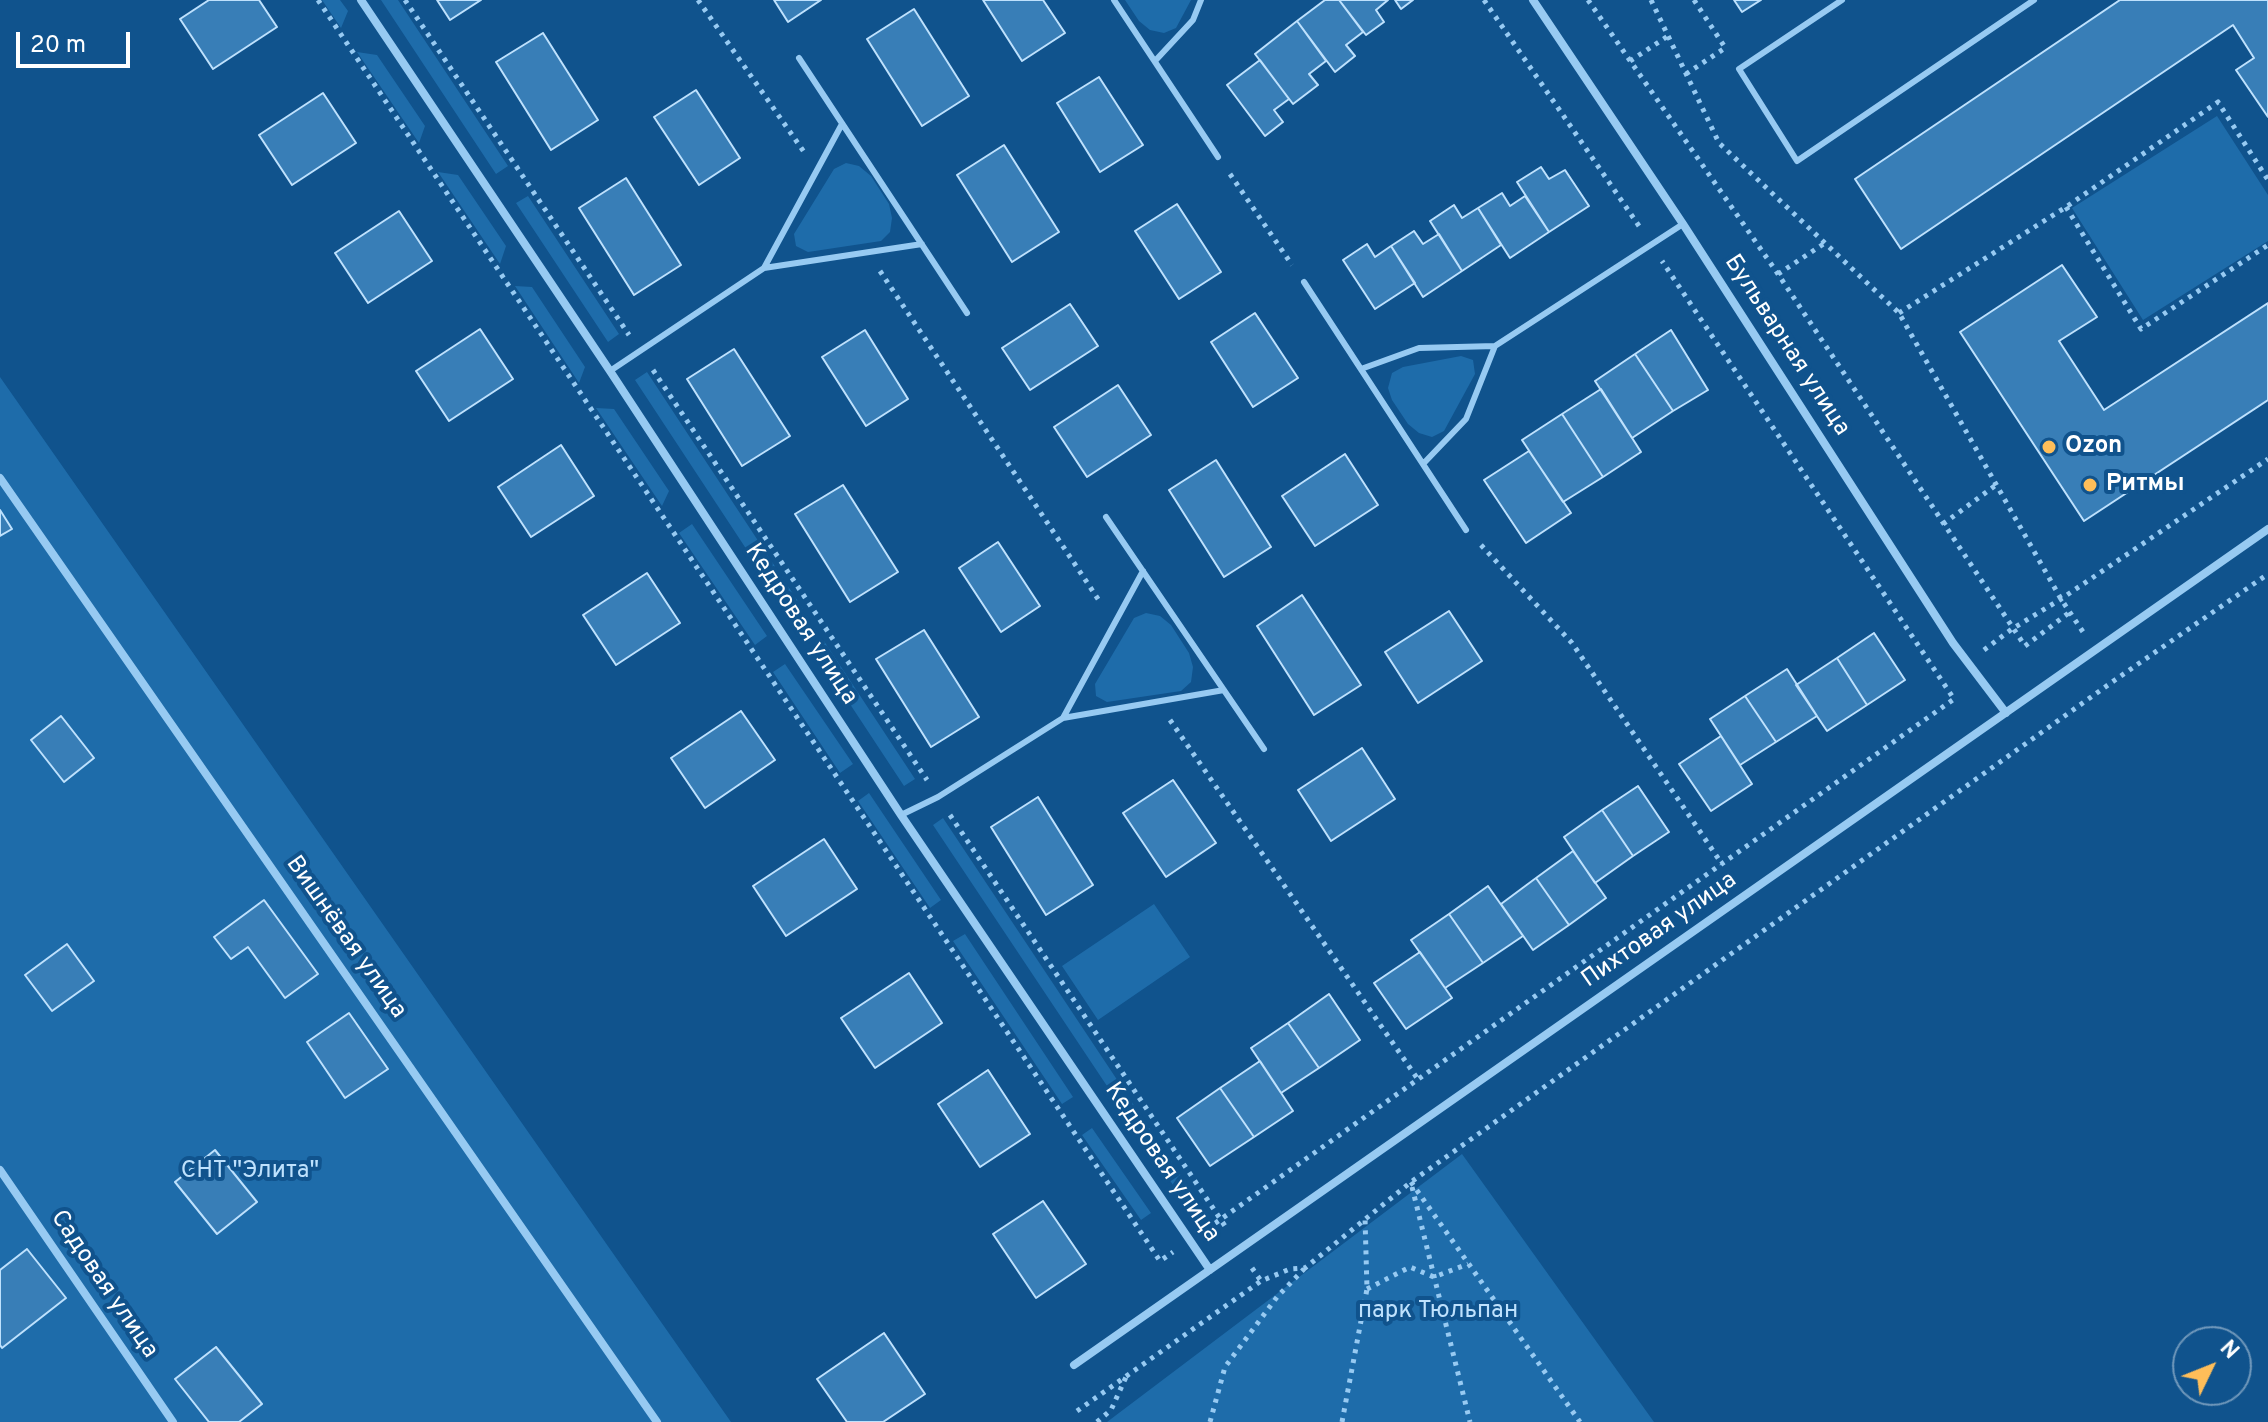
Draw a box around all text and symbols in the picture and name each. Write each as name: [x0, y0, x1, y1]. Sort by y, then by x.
scale bar: [20, 16, 134, 66]
text: 20 m: [30, 31, 86, 61]
street label: Бульварная улица: [1717, 250, 1855, 442]
place label: Ozon: [2065, 433, 2122, 461]
marker: Ozon: [2040, 438, 2058, 456]
place label: Ритмы: [2106, 471, 2184, 499]
marker: Ритмы: [2081, 476, 2099, 494]
street label: Кедровая улица: [737, 539, 863, 711]
street label: Вишнёвая улица: [278, 851, 412, 1025]
street label: Пихтовая улица: [1577, 867, 1743, 995]
street label: Кедровая улица: [1097, 1078, 1225, 1248]
park label: СНТ "Элита": [181, 1158, 319, 1186]
street label: Садовая улица: [43, 1206, 163, 1364]
park label: парк Тюльпан: [1358, 1298, 1518, 1326]
north arrow: [2172, 1326, 2252, 1406]
text: N: [2213, 1336, 2244, 1366]

